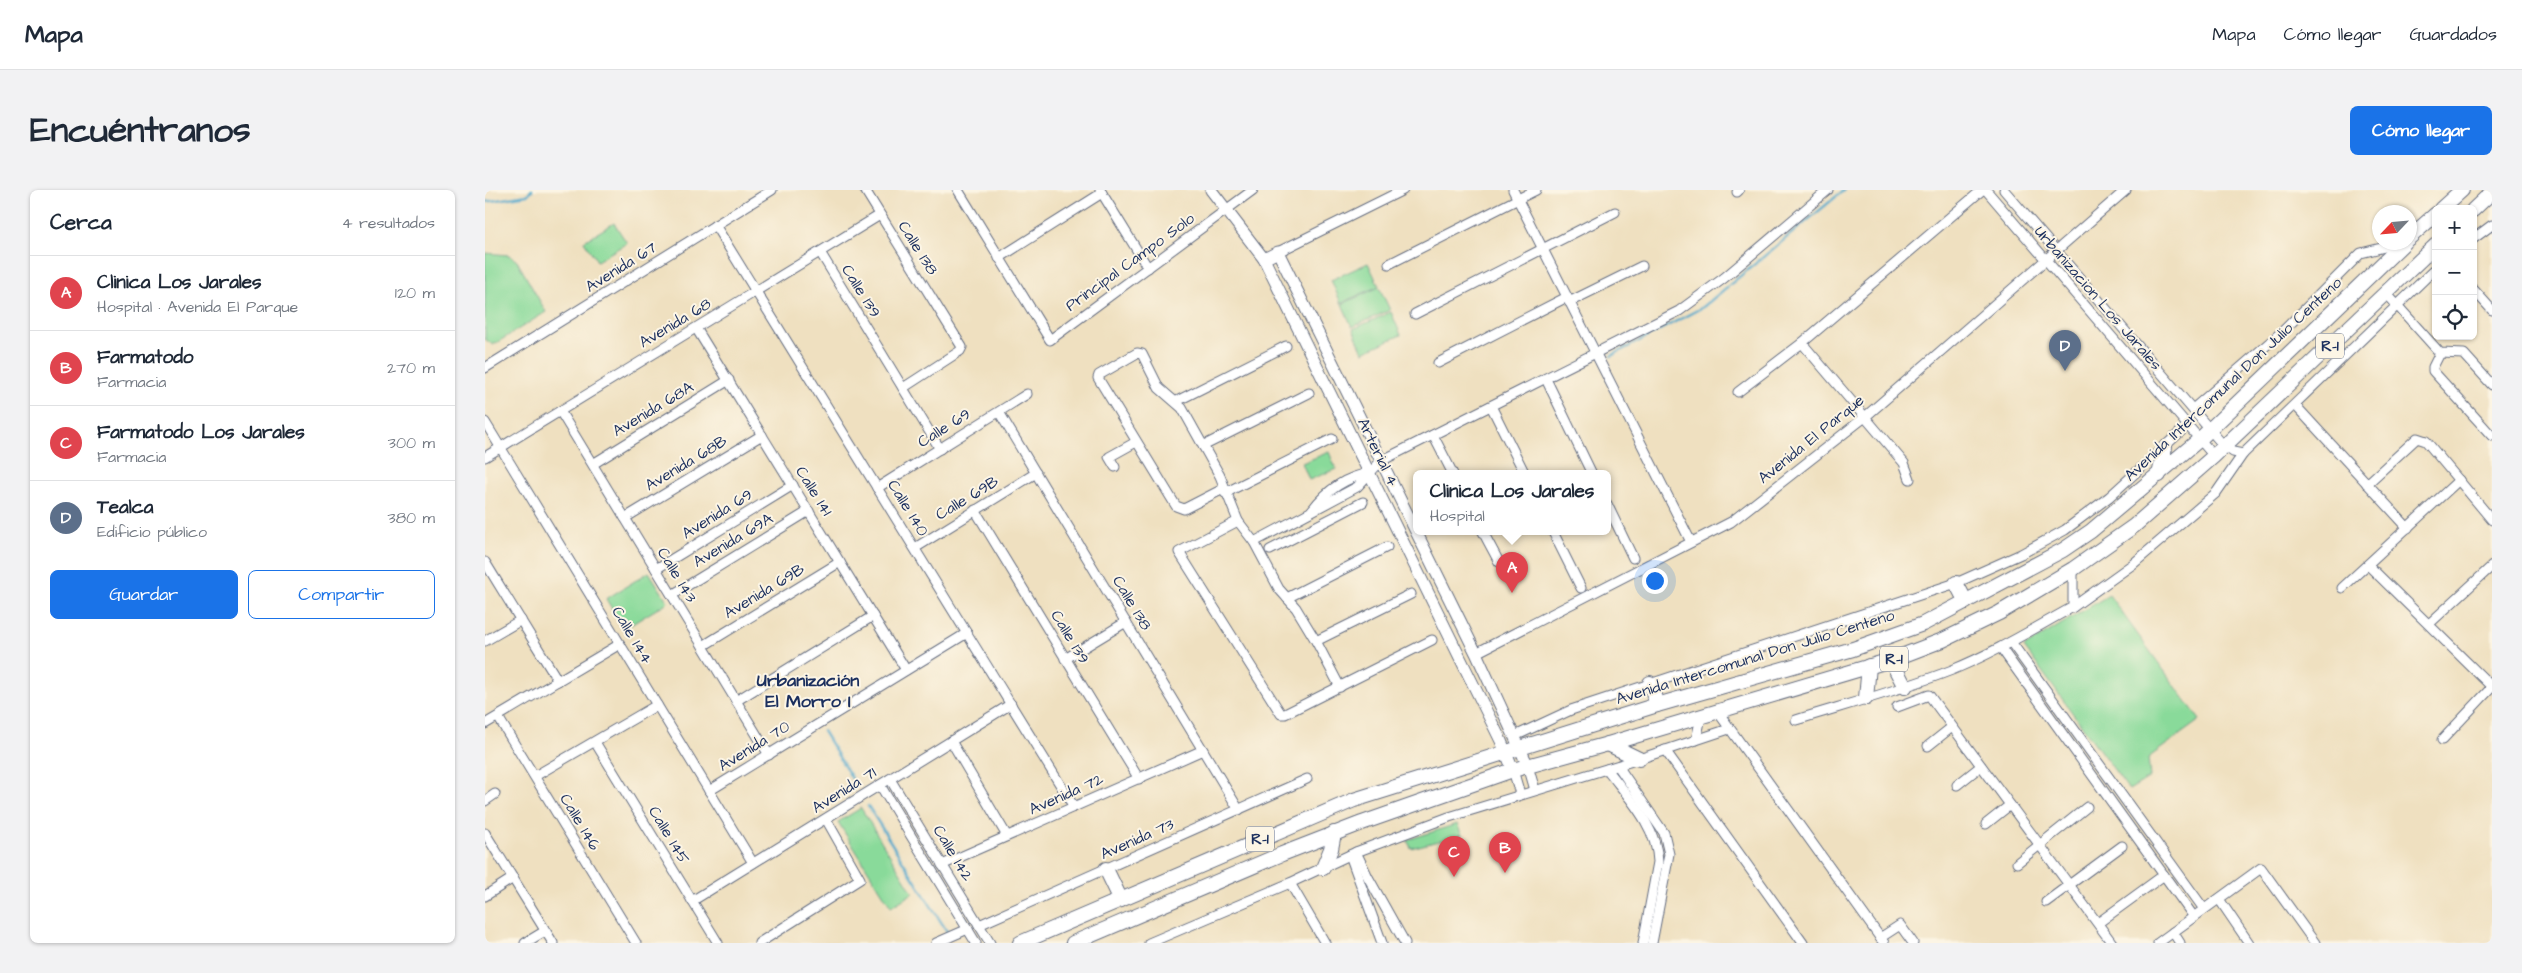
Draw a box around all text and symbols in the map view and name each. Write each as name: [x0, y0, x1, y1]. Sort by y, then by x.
text: Mapa: [25, 18, 83, 52]
text: Mapa: [2212, 22, 2256, 47]
text: Cómo llegar: [2284, 22, 2382, 47]
text: Guardados: [2410, 22, 2497, 47]
text: Encuéntranos: [30, 106, 251, 155]
button: Cómo llegar: [2350, 106, 2492, 155]
north arrow: [2372, 205, 2417, 250]
map controls: [2432, 205, 2477, 340]
button: +: [2432, 205, 2477, 250]
text: Cerca: [50, 208, 112, 237]
street label: Principal Campo Solo: [1061, 208, 1199, 316]
text: 4 resultados: [342, 212, 435, 234]
street label: Calle 138: [893, 217, 943, 279]
street label: Urbanizacion Los Jarales: [2029, 221, 2167, 375]
street label: Avenida 67: [581, 236, 661, 298]
button: −: [2432, 250, 2477, 295]
street label: Calle 139: [836, 260, 886, 322]
text: Clinica Los Jarales: [97, 269, 262, 296]
street label: Avenida Intercomunal Don Julio Centeno: [2119, 272, 2347, 486]
text: A: [61, 282, 71, 304]
text: 120 m: [395, 282, 435, 304]
street label: Avenida 68: [635, 293, 715, 353]
button: locate: [2432, 295, 2477, 340]
text: Hospital · Avenida El Parque: [97, 296, 298, 318]
pin: D: [2049, 330, 2081, 371]
road number: R-1: [2316, 334, 2344, 358]
text: Farmatodo: [97, 344, 194, 371]
text: B: [60, 357, 72, 379]
text: 270 m: [387, 357, 435, 379]
text: Farmacia: [97, 371, 166, 393]
street label: Avenida 68A: [608, 376, 698, 442]
street label: Avenida El Parque: [1753, 389, 1869, 489]
street label: Calle 69: [913, 403, 975, 453]
street label: Arterial 4: [1352, 414, 1404, 490]
text: Farmatodo Los Jarales: [97, 419, 305, 446]
street label: Avenida 68B: [641, 430, 732, 496]
text: C: [60, 432, 72, 454]
text: 300 m: [388, 432, 435, 454]
text: Farmacia: [97, 446, 166, 468]
street label: Calle 141: [790, 462, 838, 520]
street label: Calle 69B: [931, 470, 1003, 525]
popup: [1413, 470, 1611, 535]
street label: Calle 140: [882, 476, 934, 540]
text: Clinica Los Jarales: [1430, 478, 1594, 505]
street label: Avenida 69: [677, 484, 757, 544]
text: Tealca: [97, 494, 153, 521]
text: Hospital: [1430, 505, 1485, 527]
text: D: [61, 507, 71, 529]
text: 380 m: [388, 507, 435, 529]
street label: Avenida 69A: [689, 507, 777, 573]
text: Edificio público: [97, 521, 207, 543]
street label: Calle 143: [652, 543, 702, 607]
pin: A: [1496, 552, 1528, 593]
street label: Avenida 69B: [719, 558, 809, 624]
your location: [1642, 568, 1668, 594]
button: Guardar: [50, 570, 238, 619]
button: Compartir: [248, 570, 435, 619]
street label: Calle 138: [1107, 572, 1157, 634]
street label: Calle 144: [606, 602, 658, 668]
street label: Avenida Intercomunal Don Julio Centeno: [1613, 604, 1897, 710]
street label: Calle 139: [1045, 606, 1095, 668]
road number: R-1: [1880, 646, 1908, 672]
district label: Urbanización El Morro I: [757, 668, 859, 714]
street label: Avenida 70: [714, 715, 794, 777]
street label: Avenida 71: [808, 762, 880, 818]
street label: Avenida 72: [1025, 768, 1107, 820]
street label: Calle 146: [554, 790, 606, 854]
street label: Calle 145: [643, 802, 695, 869]
street label: Avenida 73: [1097, 813, 1177, 865]
street label: Calle 142: [928, 821, 978, 885]
road number: R-1: [1246, 826, 1274, 852]
pin: B: [1489, 832, 1521, 873]
pin: C: [1438, 836, 1470, 877]

